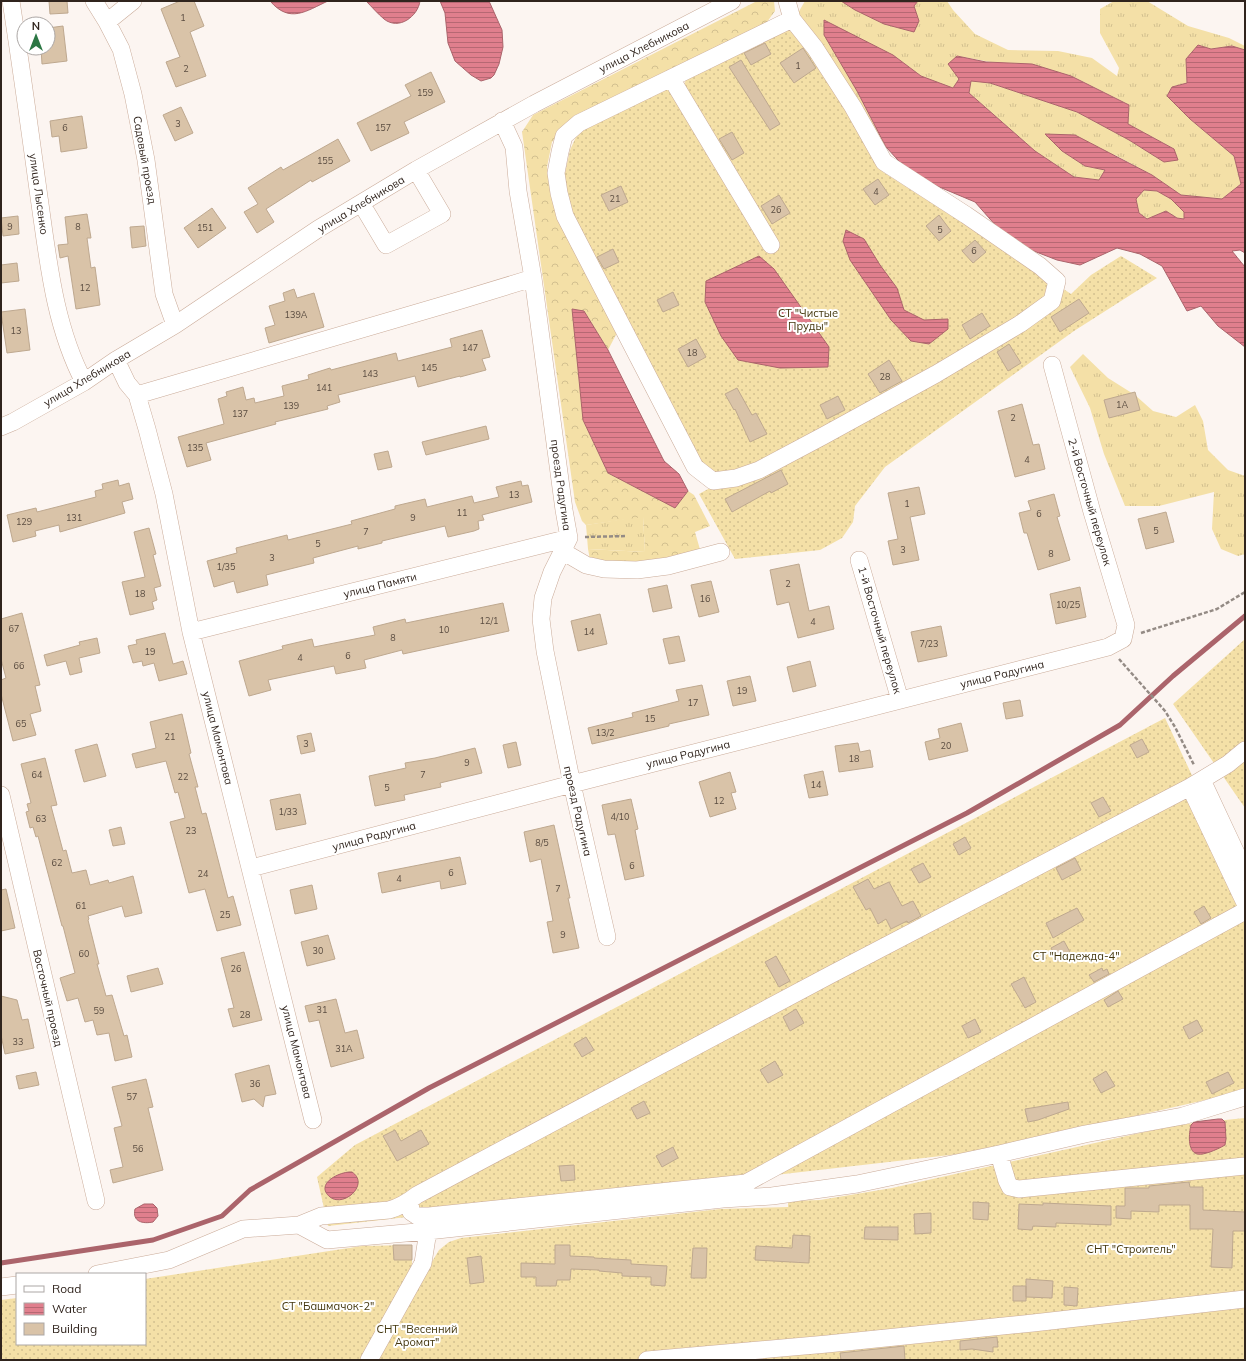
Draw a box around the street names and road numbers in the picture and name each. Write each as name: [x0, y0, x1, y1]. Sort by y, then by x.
street label: улица Хлебникова: [597, 18, 691, 76]
street label: Садовый проезд: [130, 115, 160, 205]
street label: улица Лысенко: [26, 152, 52, 236]
street label: улица Хлебникова: [315, 172, 407, 236]
street label: улица Хлебникова: [41, 346, 133, 410]
street label: 2-й Восточный переулок: [1065, 437, 1115, 567]
street label: проезд Радугина: [548, 438, 574, 532]
street label: 1-й Восточный переулок: [855, 565, 905, 695]
street label: улица Памяти: [342, 569, 418, 601]
street label: улица Радугина: [959, 657, 1045, 691]
street label: улица Мамонтова: [200, 690, 236, 786]
street label: улица Радугина: [645, 737, 731, 771]
street label: проезд Радугина: [561, 765, 595, 857]
street label: улица Радугина: [331, 818, 417, 854]
street label: Восточный проезд: [30, 948, 66, 1048]
street label: улица Мамонтова: [279, 1004, 315, 1100]

